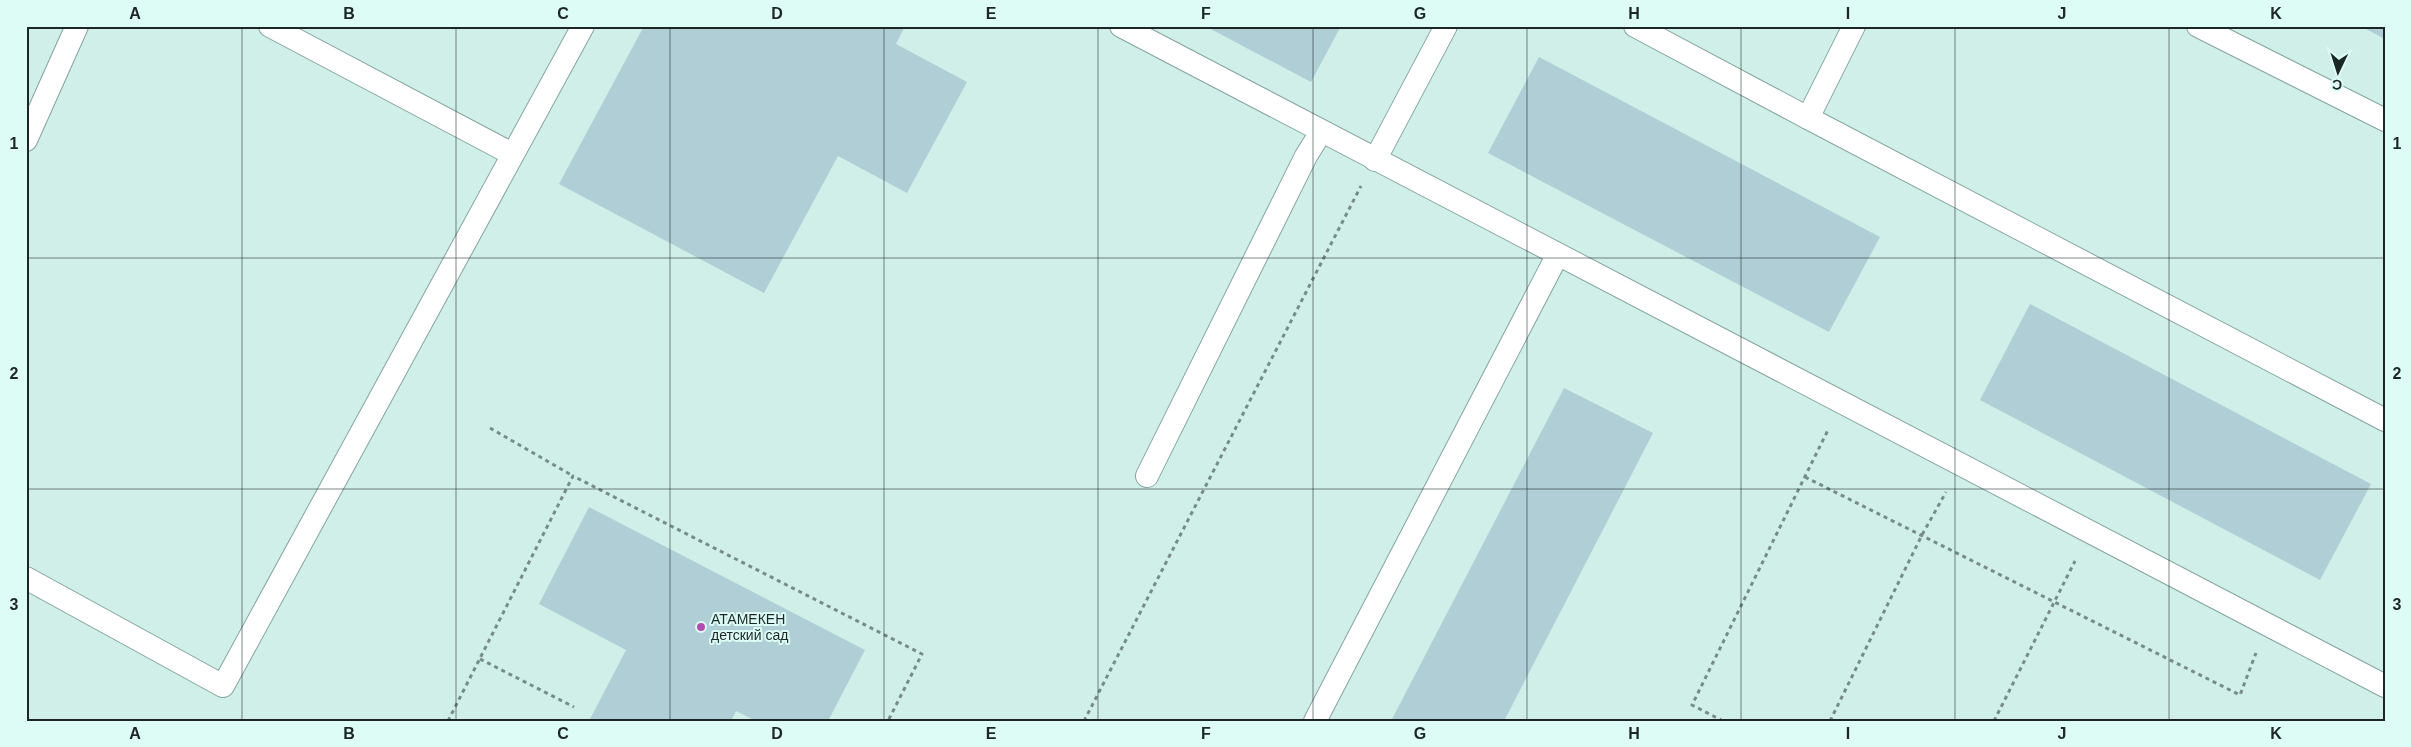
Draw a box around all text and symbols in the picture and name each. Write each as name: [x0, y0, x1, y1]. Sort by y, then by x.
text: A: [129, 5, 141, 22]
text: B: [343, 5, 355, 22]
text: C: [557, 5, 569, 22]
text: D: [771, 5, 783, 22]
text: E: [986, 5, 997, 22]
text: F: [1201, 5, 1211, 22]
text: G: [1414, 5, 1426, 22]
text: H: [1628, 5, 1640, 22]
text: I: [1846, 5, 1850, 22]
text: J: [2058, 5, 2066, 22]
text: K: [2270, 5, 2282, 22]
north arrow: [2314, 48, 2364, 98]
text: С: [2331, 77, 2343, 93]
text: 1: [10, 135, 19, 152]
text: 1: [2393, 135, 2402, 152]
text: 2: [10, 365, 19, 382]
text: 2: [2393, 365, 2402, 382]
text: 3: [10, 596, 19, 613]
text: 3: [2393, 596, 2402, 613]
place label: АТАМЕКЕН детский сад: [711, 611, 788, 643]
marker: АТАМЕКЕН детский сад: [695, 621, 707, 633]
text: A: [129, 725, 141, 742]
text: B: [343, 725, 355, 742]
text: C: [557, 725, 569, 742]
text: D: [771, 725, 783, 742]
text: E: [986, 725, 997, 742]
text: F: [1201, 725, 1211, 742]
text: G: [1414, 725, 1426, 742]
text: H: [1628, 725, 1640, 742]
text: I: [1846, 725, 1850, 742]
text: J: [2058, 725, 2066, 742]
text: K: [2270, 725, 2282, 742]

